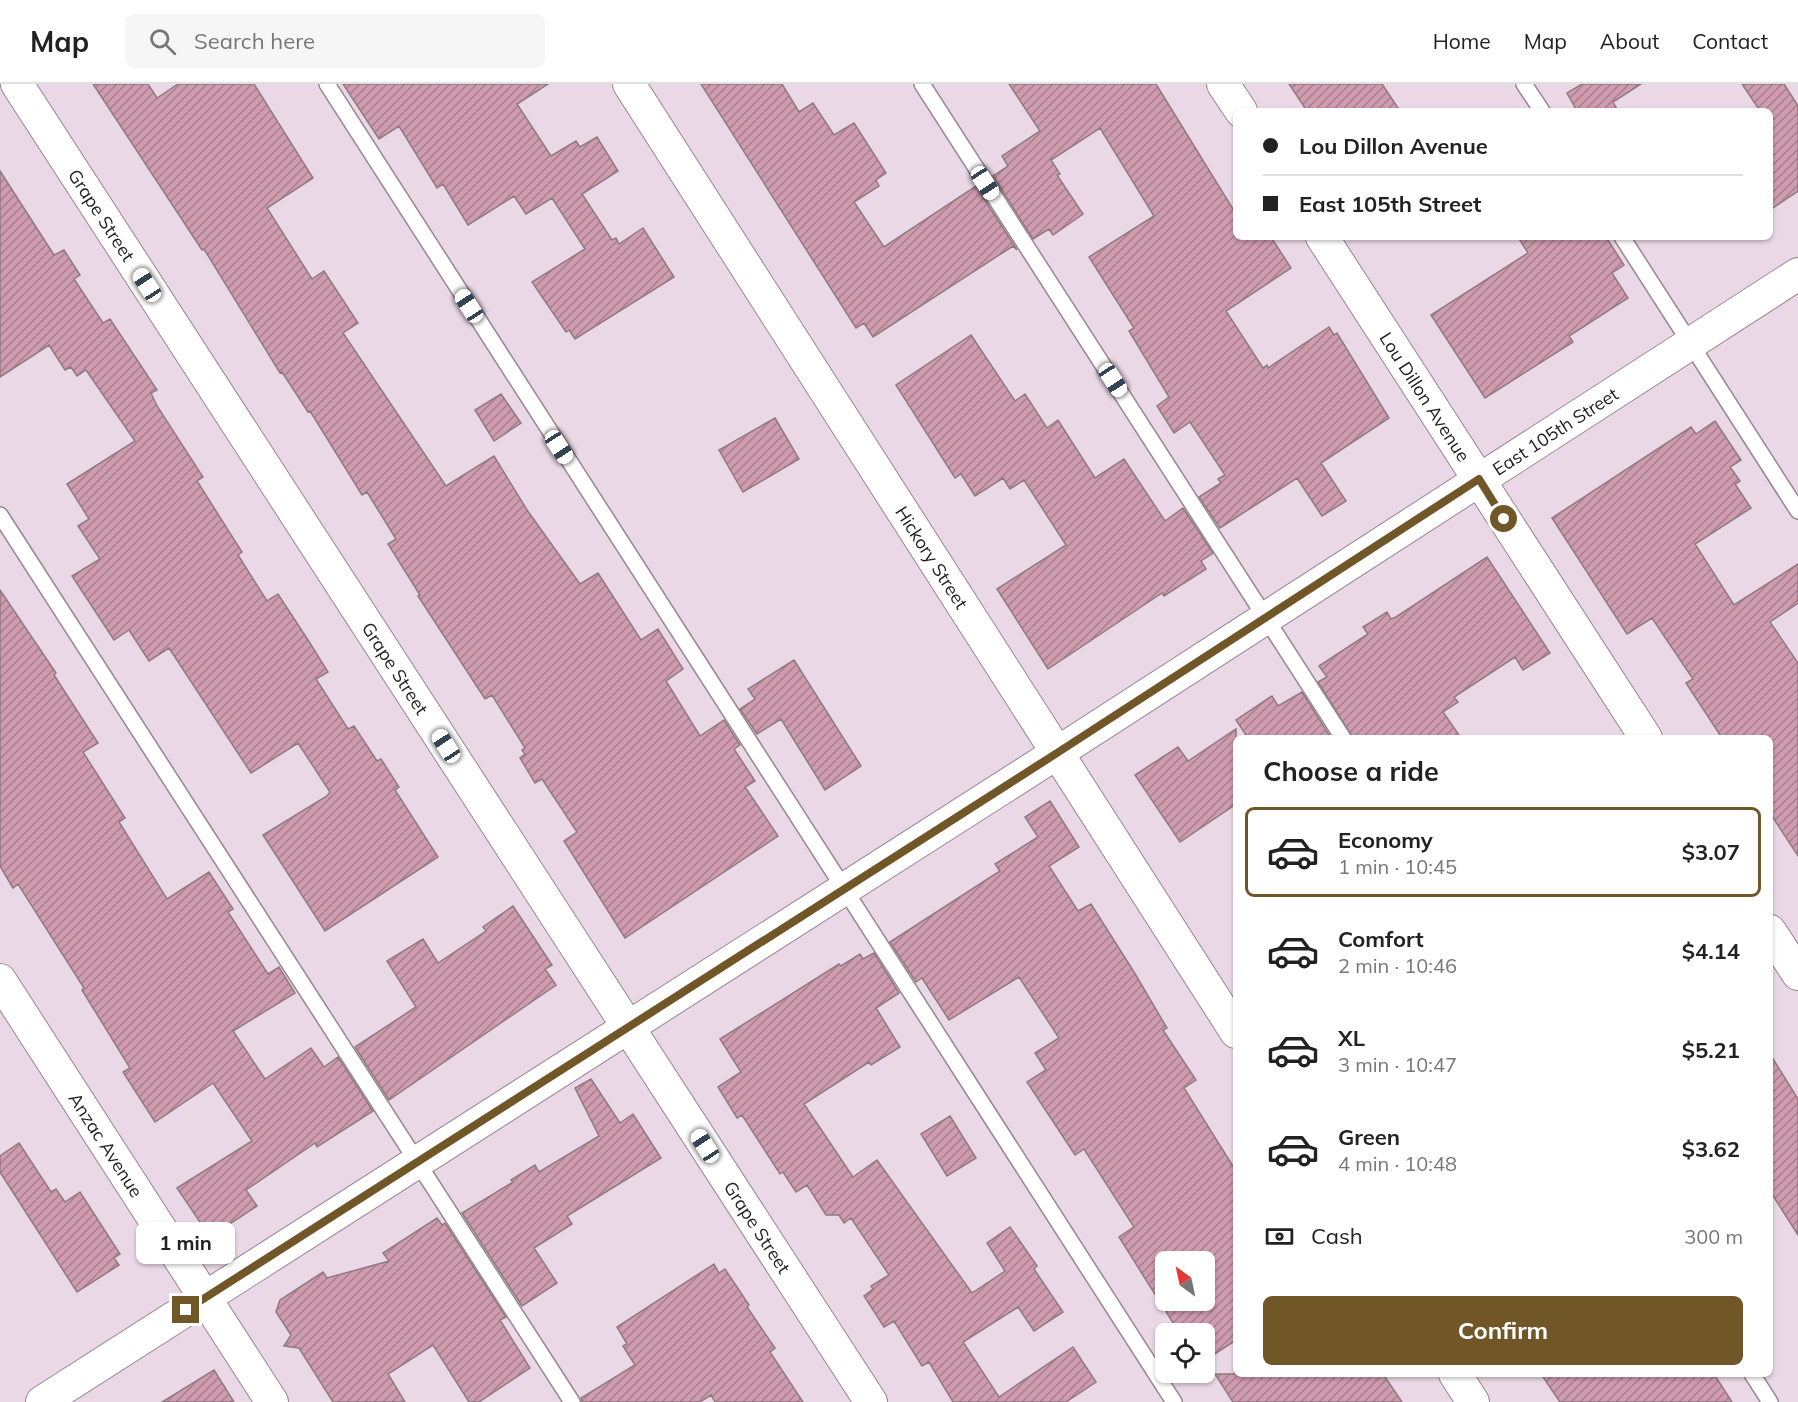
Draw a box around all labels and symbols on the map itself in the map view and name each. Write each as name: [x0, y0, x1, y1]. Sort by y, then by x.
car: [968, 163, 1002, 203]
street label: Grape Street: [63, 164, 140, 265]
car: [130, 265, 164, 305]
car: [452, 286, 486, 326]
street label: Lou Dillon Avenue: [1375, 327, 1475, 466]
car: [1096, 360, 1130, 400]
street label: East 105th Street: [1488, 382, 1622, 480]
car: [542, 427, 576, 467]
street label: Hickory Street: [891, 502, 973, 613]
route start: [1490, 505, 1517, 532]
street label: Grape Street: [357, 618, 434, 719]
car: [429, 726, 463, 766]
street label: Anzac Avenue: [64, 1088, 148, 1202]
car: [688, 1126, 722, 1166]
street label: Grape Street: [719, 1176, 796, 1278]
callout: 1 min: [136, 1223, 236, 1265]
north arrow: [1155, 1251, 1215, 1311]
route end: [172, 1296, 199, 1323]

